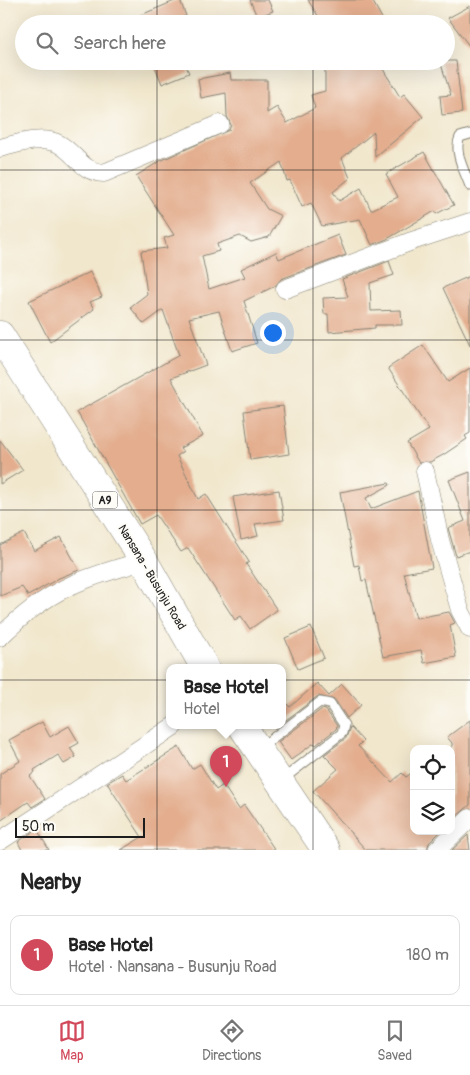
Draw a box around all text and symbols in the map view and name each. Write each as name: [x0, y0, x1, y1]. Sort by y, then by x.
search box: [15, 15, 455, 70]
icon: search: [33, 29, 61, 57]
text: Search here: [73, 31, 166, 55]
your location: [260, 320, 286, 346]
road number: A9: [92, 492, 118, 508]
street label: Nansana - Busunju Road: [114, 522, 189, 633]
popup: [166, 664, 286, 729]
text: Base Hotel: [183, 675, 269, 699]
text: Hotel: [183, 699, 220, 719]
map controls: [410, 745, 455, 835]
button: locate: [410, 745, 455, 790]
pin: 1: [210, 746, 242, 787]
button: layers: [410, 790, 455, 835]
scale bar: [15, 815, 145, 838]
text: 50 m: [22, 818, 55, 835]
text: Nearby: [20, 869, 81, 896]
text: Base Hotel: [68, 933, 153, 957]
text: 1: [34, 945, 40, 965]
text: 180 m: [406, 945, 449, 965]
text: Hotel · Nansana - Busunju Road: [68, 957, 277, 977]
tab: Map: [58, 1017, 86, 1064]
tab: Directions: [202, 1017, 261, 1064]
tab: Saved: [377, 1017, 412, 1064]

